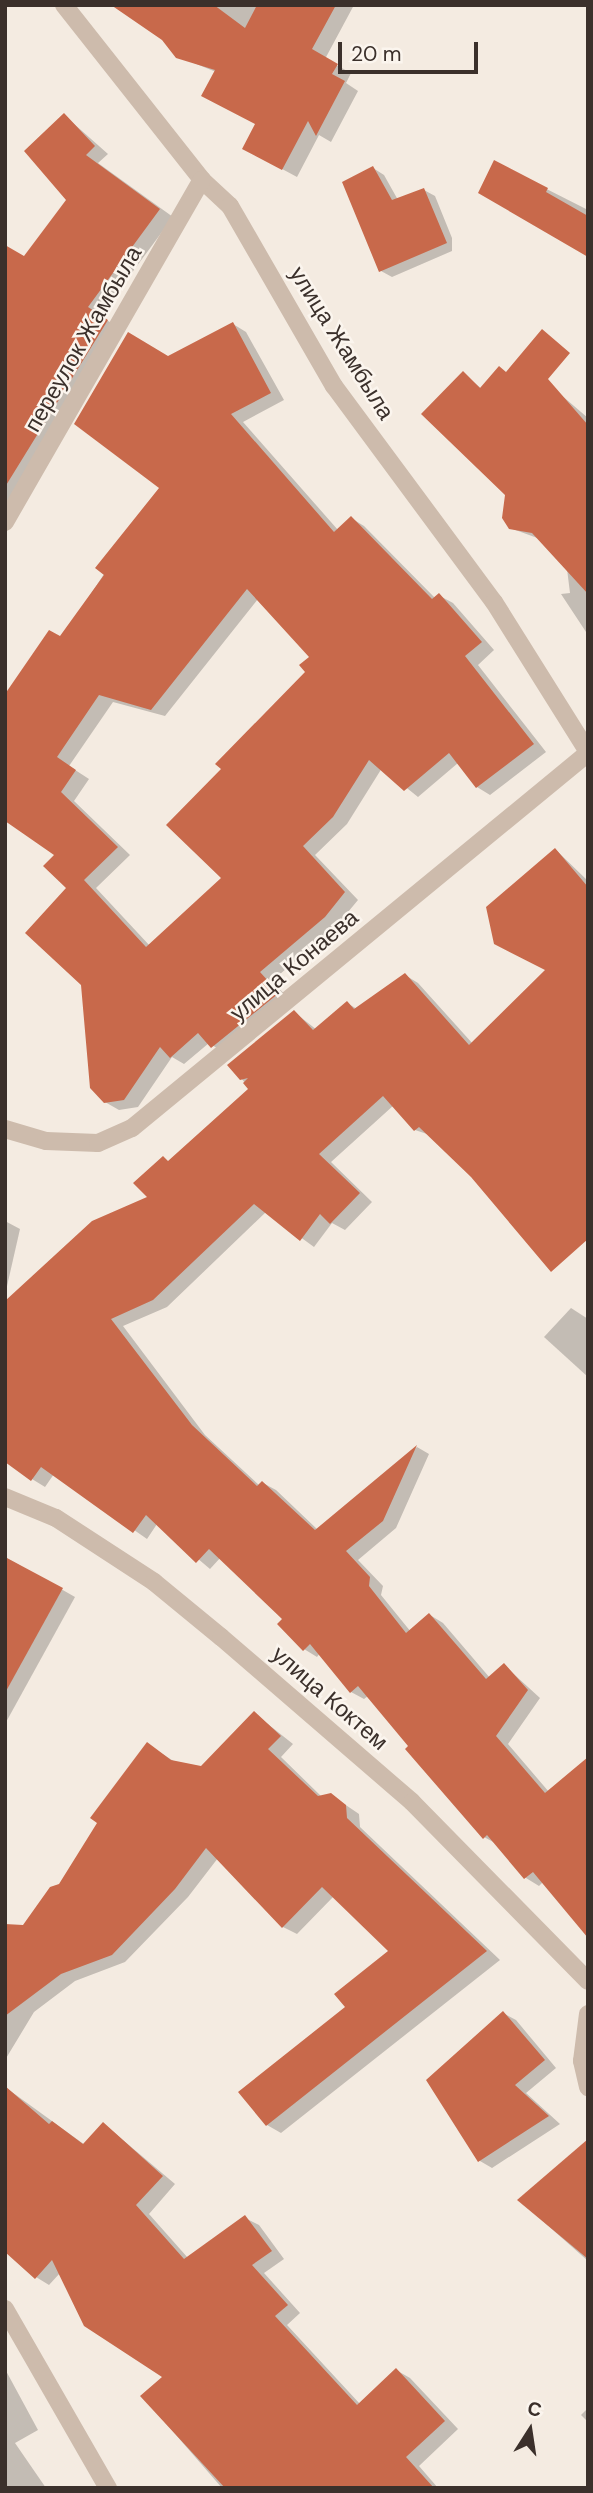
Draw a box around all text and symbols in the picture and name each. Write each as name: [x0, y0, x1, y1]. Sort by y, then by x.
scale bar: [341, 28, 481, 72]
text: 20 m: [351, 40, 402, 68]
street label: переулок Жамбыла: [19, 241, 147, 437]
street label: улица Жамбыла: [284, 261, 400, 425]
street label: улица Конаева: [224, 903, 364, 1027]
street label: улица Коктем: [266, 1640, 394, 1756]
north arrow: [495, 2395, 565, 2465]
text: С: [525, 2395, 544, 2423]

